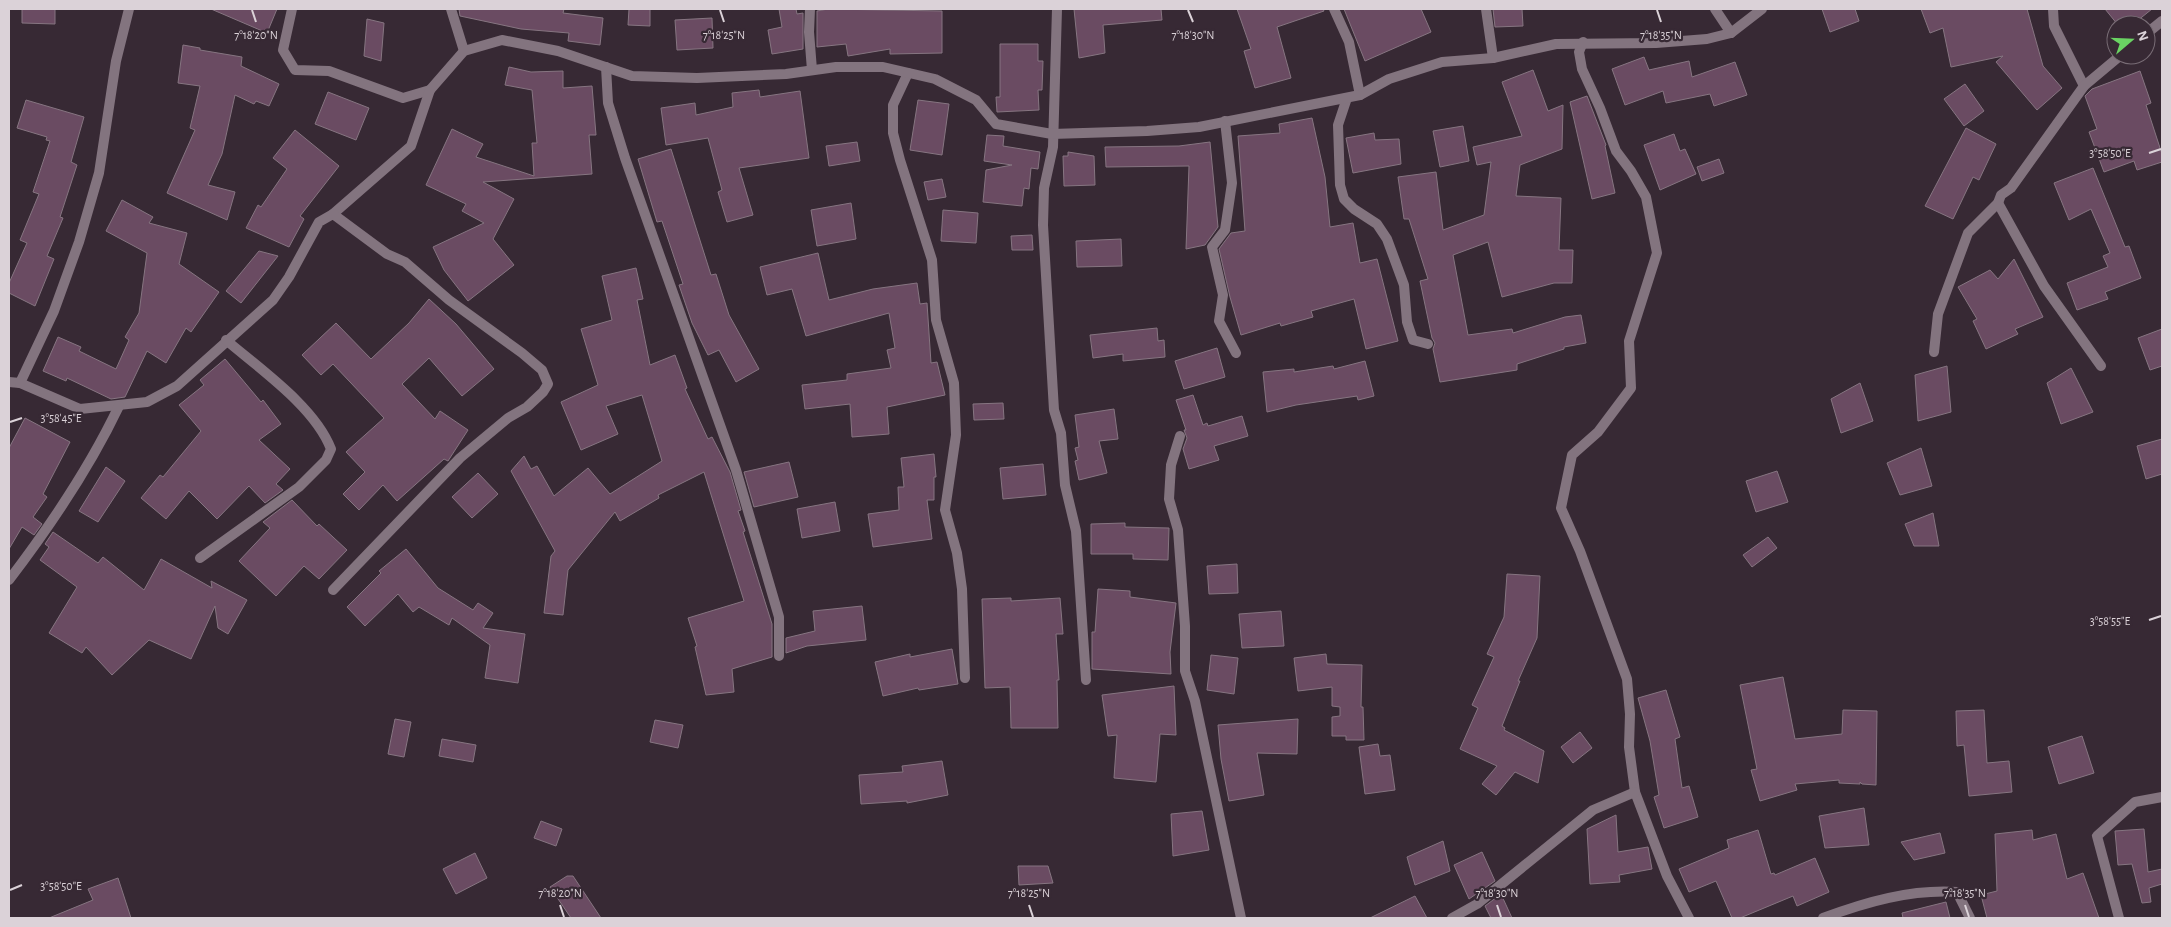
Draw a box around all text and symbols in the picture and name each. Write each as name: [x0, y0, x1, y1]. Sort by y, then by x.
north arrow: [2106, 15, 2156, 65]
text: 7°18'20"N: [234, 29, 278, 41]
text: 7°18'25"N: [703, 29, 745, 41]
text: 7°18'30"N: [1171, 29, 1215, 41]
text: 7°18'35"N: [1640, 29, 1682, 41]
text: N: [2134, 29, 2151, 43]
text: 3°58'50"E: [2089, 147, 2131, 159]
text: 3°58'45"E: [40, 412, 82, 424]
text: 3°58'55"E: [2090, 615, 2130, 627]
text: 3°58'50"E: [40, 880, 82, 892]
text: 7°18'20"N: [538, 887, 582, 899]
text: 7°18'25"N: [1008, 887, 1050, 899]
text: 7°18'30"N: [1475, 887, 1519, 899]
text: 7°18'35"N: [1944, 887, 1986, 899]

